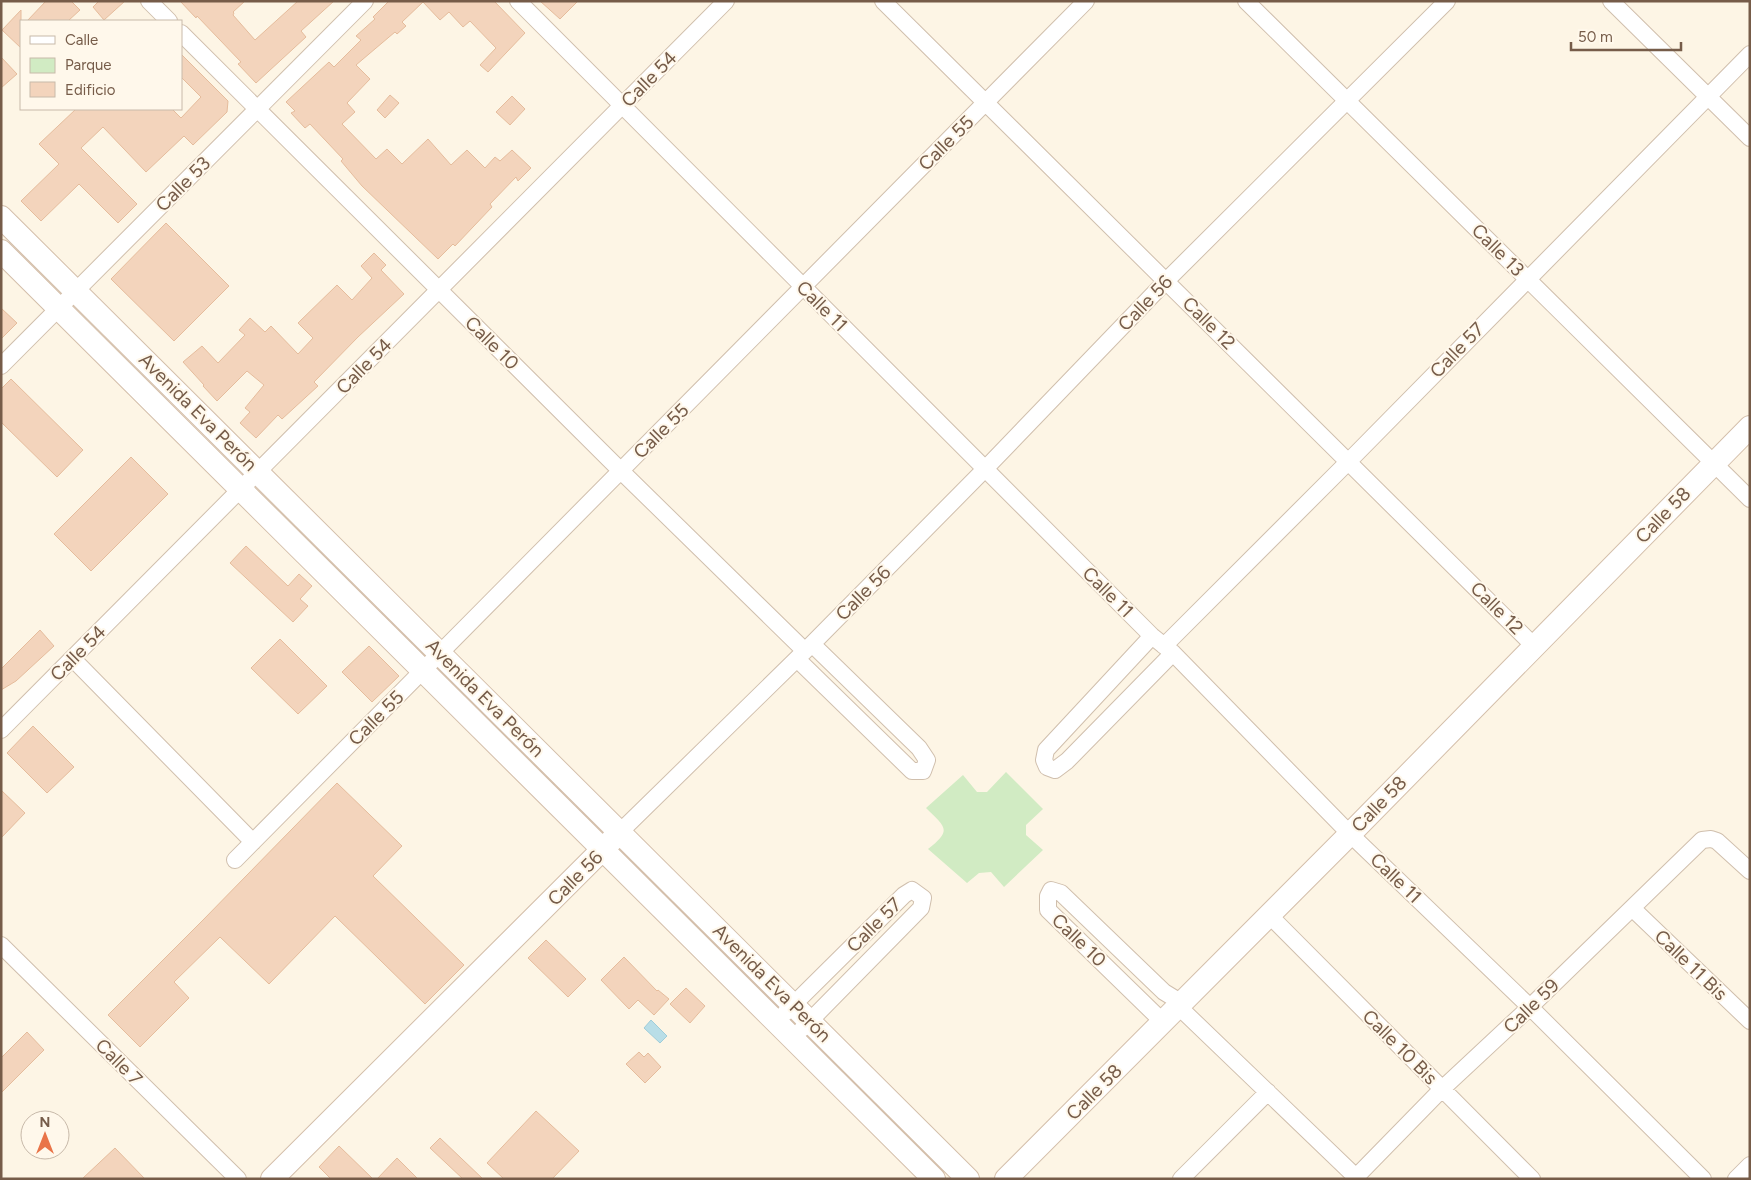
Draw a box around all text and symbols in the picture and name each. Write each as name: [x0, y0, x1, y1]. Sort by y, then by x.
legend: [20, 20, 182, 110]
scale bar: [1571, 20, 1681, 52]
text: 50 m: [1578, 28, 1613, 46]
text: Calle: [65, 31, 98, 49]
street label: Calle 54: [616, 46, 682, 112]
text: Parque: [65, 56, 112, 74]
text: Edificio: [65, 81, 116, 99]
street label: Calle 55: [914, 111, 978, 175]
street label: Calle 53: [151, 152, 215, 216]
street label: Calle 13: [1467, 219, 1529, 281]
street label: Calle 56: [1113, 270, 1177, 336]
street label: Calle 11: [792, 276, 852, 336]
street label: Calle 12: [1178, 292, 1240, 354]
street label: Calle 10: [460, 311, 524, 375]
street label: Calle 57: [1425, 318, 1489, 382]
street label: Calle 54: [331, 333, 397, 399]
street label: Avenida Eva Perón: [134, 348, 262, 476]
street label: Calle 55: [629, 399, 693, 463]
street label: Calle 58: [1631, 482, 1695, 548]
street label: Calle 56: [831, 560, 896, 625]
street label: Calle 11: [1078, 562, 1138, 622]
street label: Calle 12: [1466, 577, 1528, 639]
street label: Calle 54: [45, 620, 111, 686]
street label: Avenida Eva Perón: [421, 634, 549, 762]
street label: Calle 55: [344, 686, 408, 750]
street label: Calle 58: [1347, 771, 1411, 837]
street label: Calle 56: [543, 845, 608, 910]
street label: Calle 11: [1366, 848, 1426, 908]
street label: Calle 57: [842, 893, 906, 957]
street label: Calle 10: [1047, 909, 1111, 971]
street label: Avenida Eva Perón: [708, 919, 836, 1047]
street label: Calle 11 Bis: [1650, 925, 1732, 1005]
street label: Calle 59: [1498, 974, 1564, 1038]
street label: Calle 10 Bis: [1358, 1005, 1442, 1089]
street label: Calle 7: [91, 1034, 147, 1090]
street label: Calle 58: [1061, 1059, 1127, 1125]
north arrow: [20, 1110, 70, 1160]
text: N: [40, 1114, 50, 1131]

